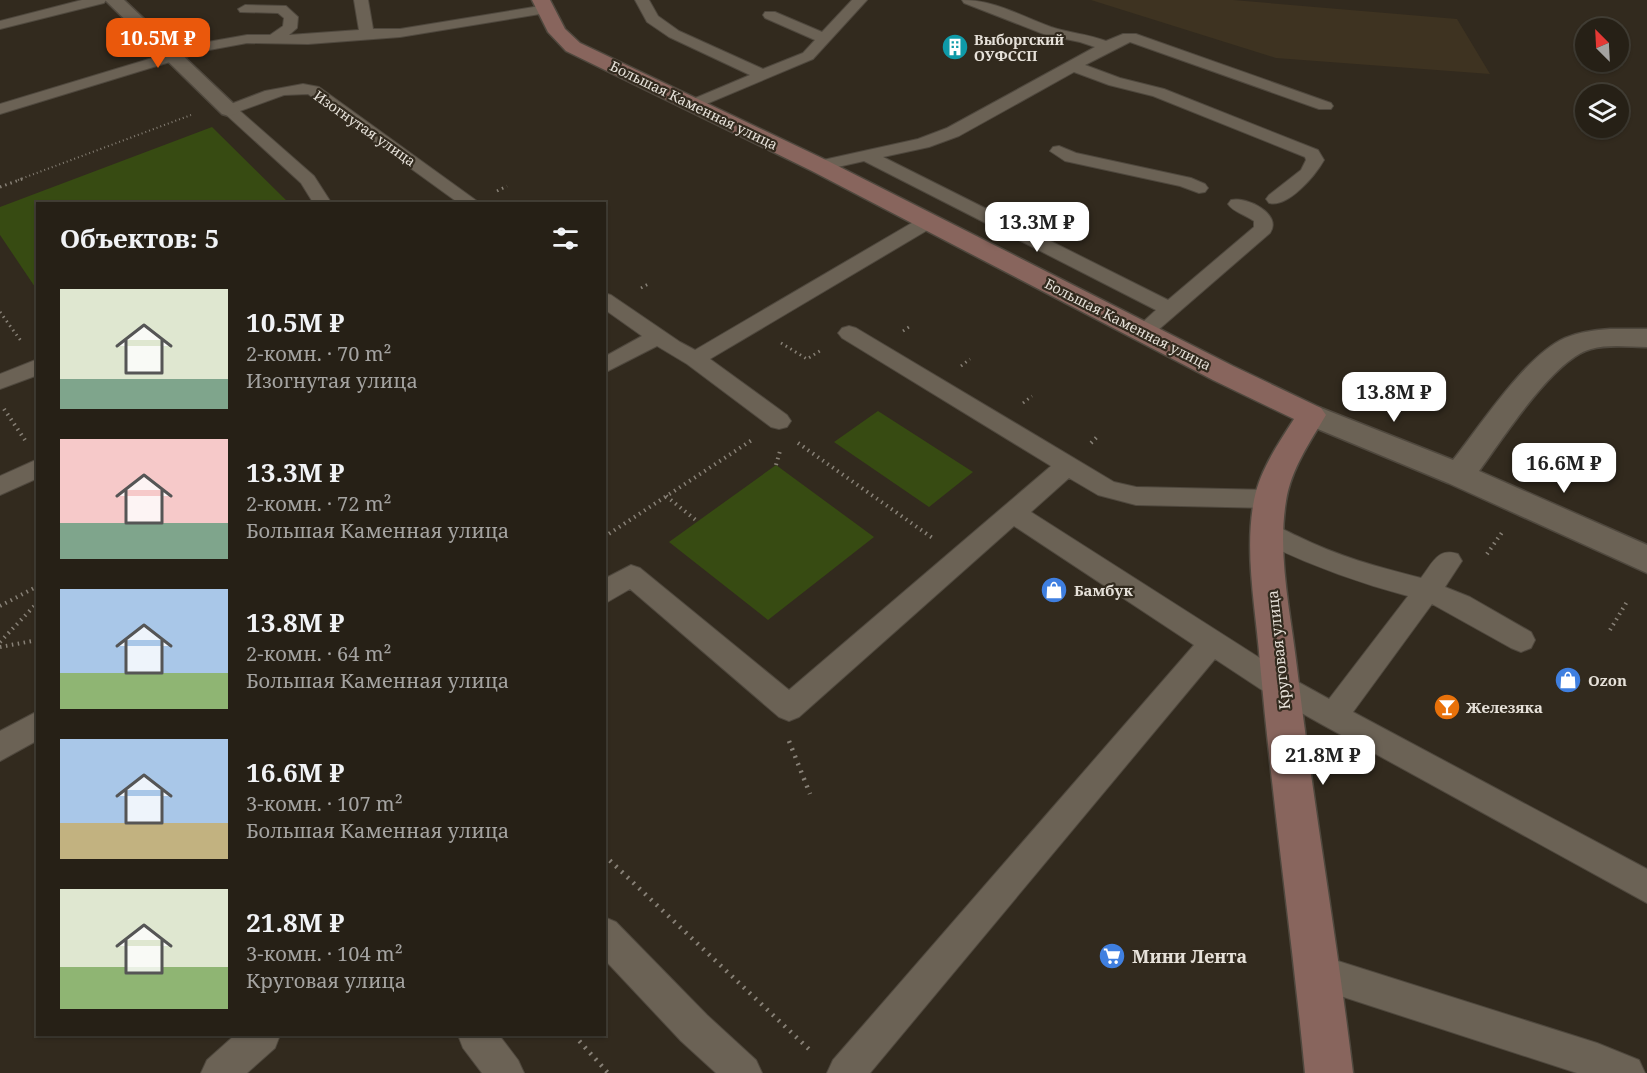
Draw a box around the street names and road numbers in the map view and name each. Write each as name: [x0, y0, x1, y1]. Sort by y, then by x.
street label: Большая Каменная улица: [607, 56, 781, 154]
street label: Изогнутая улица: [310, 86, 420, 170]
street label: Большая Каменная улица: [1042, 274, 1214, 374]
street label: Круговая улица: [1262, 589, 1294, 711]

